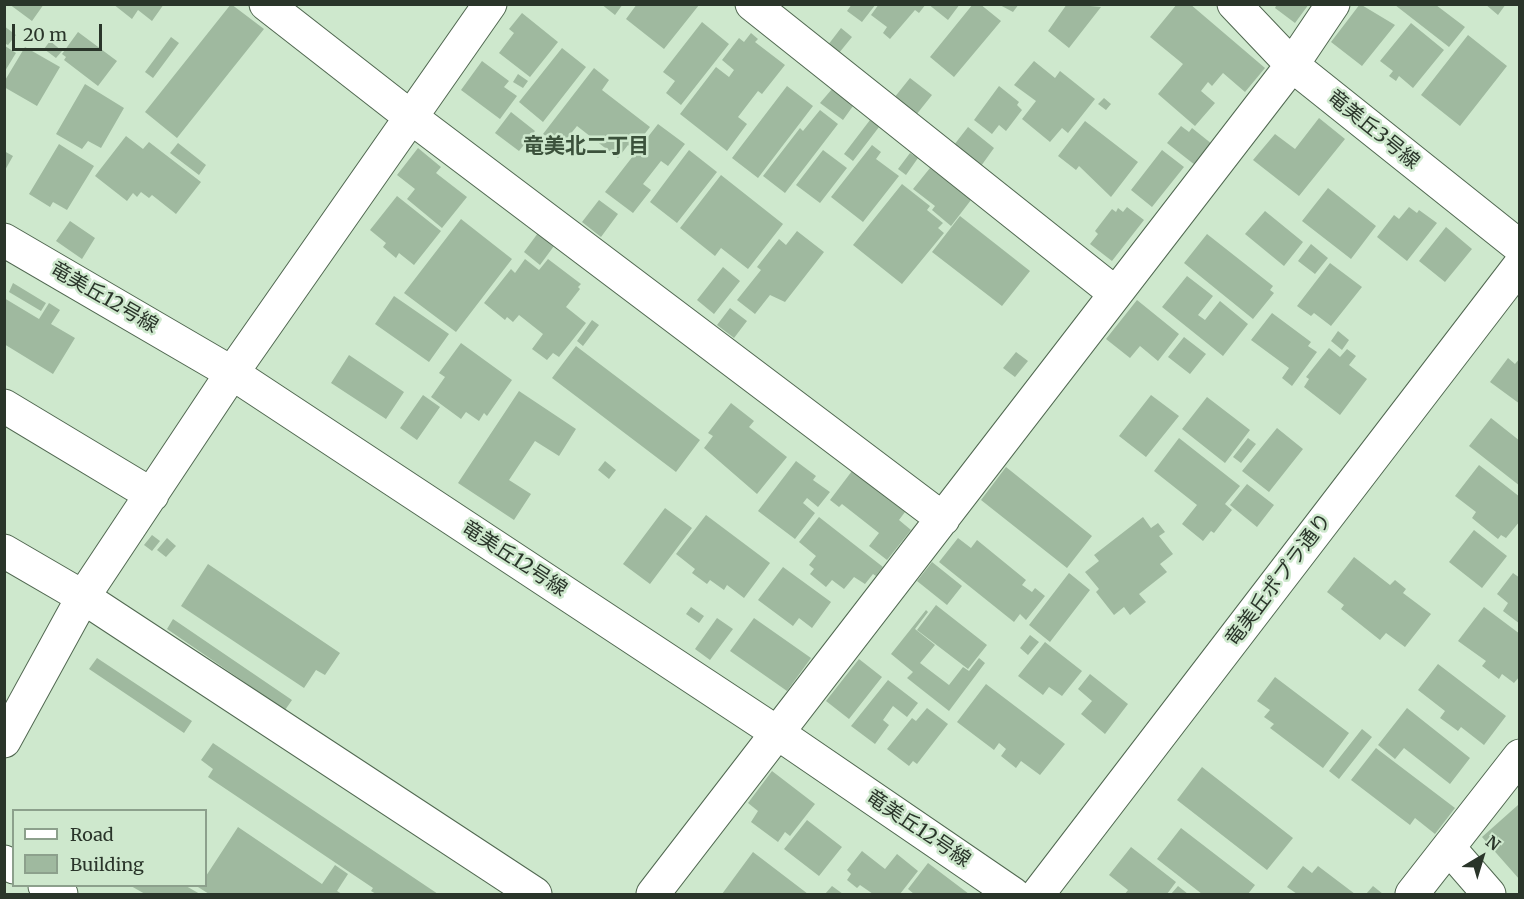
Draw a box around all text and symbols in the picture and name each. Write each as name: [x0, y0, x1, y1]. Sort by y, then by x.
scale bar: [15, 12, 105, 50]
text: 20 m: [23, 23, 67, 46]
street label: 竜美丘3号線: [1322, 86, 1424, 174]
district label: 竜美北二丁目: [523, 134, 649, 160]
street label: 竜美丘12号線: [46, 257, 162, 339]
street label: 竜美丘ポプラ通り: [1221, 509, 1337, 651]
street label: 竜美丘12号線: [457, 516, 571, 602]
street label: 竜美丘12号線: [861, 785, 975, 873]
legend: [12, 809, 207, 887]
text: Road: [70, 823, 114, 846]
north arrow: [1452, 827, 1512, 887]
text: N: [1482, 831, 1504, 855]
text: Building: [70, 853, 144, 876]

